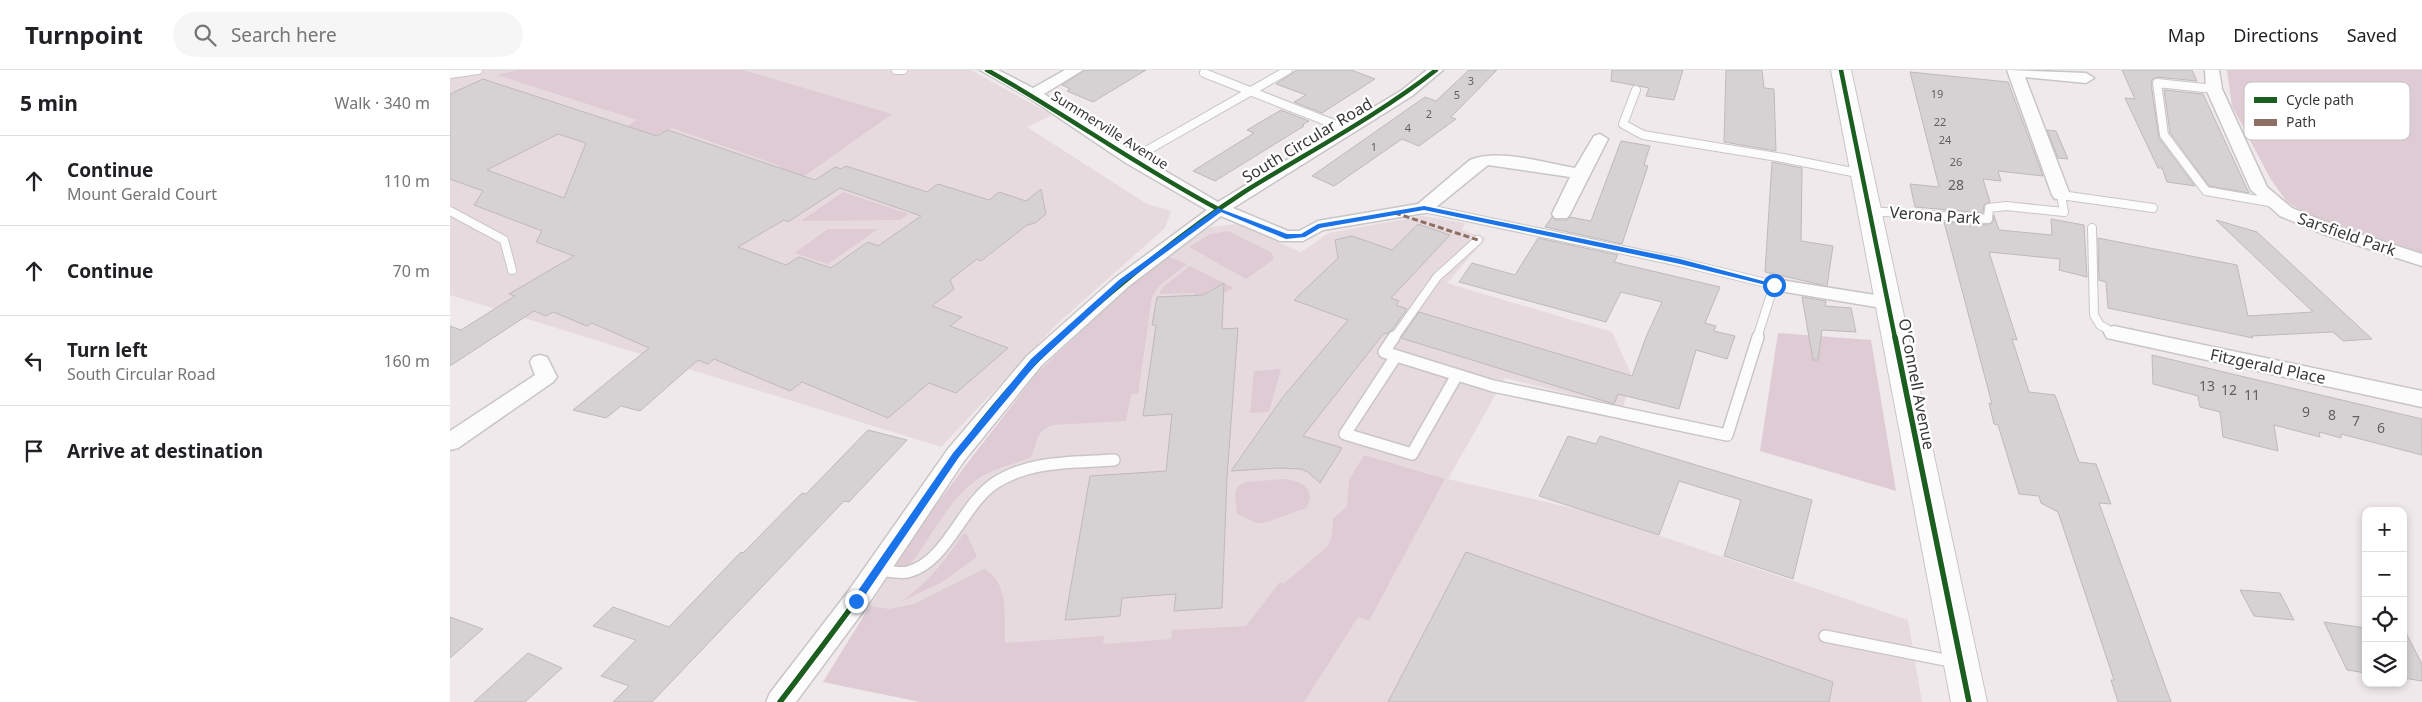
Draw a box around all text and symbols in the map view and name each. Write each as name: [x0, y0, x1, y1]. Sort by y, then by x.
search box: [173, 12, 523, 57]
text: Turnpoint: [25, 18, 143, 51]
icon: search: [191, 21, 219, 49]
text: Search here: [231, 22, 337, 48]
text: Map: [2168, 23, 2205, 47]
text: Directions: [2233, 23, 2319, 47]
text: Saved: [2347, 23, 2397, 47]
house number: 3: [1468, 73, 1474, 88]
legend: [2244, 82, 2410, 140]
street label: Summerville Avenue: [1048, 86, 1173, 173]
house number: 19: [1931, 86, 1943, 101]
house number: 5: [1454, 87, 1460, 102]
text: 5 min: [20, 89, 78, 117]
text: Cycle path: [2286, 90, 2354, 109]
text: Walk · 340 m: [335, 92, 430, 114]
street label: South Circular Road: [1238, 92, 1376, 188]
house number: 2: [1426, 106, 1432, 121]
text: Path: [2286, 112, 2316, 131]
house number: 22: [1934, 114, 1946, 129]
house number: 4: [1405, 120, 1412, 135]
house number: 24: [1939, 132, 1952, 147]
house number: 1: [1371, 139, 1377, 154]
house number: 26: [1950, 154, 1962, 169]
text: Continue: [67, 157, 153, 183]
icon: ahead: [20, 167, 48, 195]
text: 110 m: [383, 170, 430, 192]
house number: 28: [1948, 175, 1964, 194]
text: Mount Gerald Court: [67, 183, 217, 205]
street label: Verona Park: [1889, 201, 1982, 229]
street label: Sarsfield Park: [2295, 207, 2400, 261]
icon: ahead: [20, 257, 48, 285]
text: Continue: [67, 258, 153, 284]
text: 70 m: [393, 260, 430, 282]
route start: [1763, 274, 1786, 297]
street label: O'Connell Avenue: [1893, 316, 1941, 452]
text: Turn left: [67, 337, 148, 363]
street label: Fitzgerald Place: [2208, 343, 2328, 389]
icon: left: [20, 347, 48, 375]
text: 160 m: [383, 350, 430, 372]
text: South Circular Road: [67, 363, 216, 385]
house number: 13: [2199, 376, 2215, 395]
house number: 12: [2221, 380, 2237, 399]
house number: 11: [2244, 385, 2260, 404]
house number: 9: [2302, 402, 2310, 421]
house number: 8: [2328, 405, 2336, 424]
house number: 7: [2352, 411, 2360, 430]
house number: 6: [2377, 418, 2385, 437]
icon: arrive: [20, 437, 48, 465]
text: Arrive at destination: [67, 438, 263, 464]
map controls: [2362, 507, 2407, 687]
button: +: [2362, 507, 2407, 552]
button: −: [2362, 552, 2407, 597]
route end: [845, 590, 868, 613]
button: locate: [2362, 597, 2407, 642]
button: layers: [2362, 642, 2407, 687]

